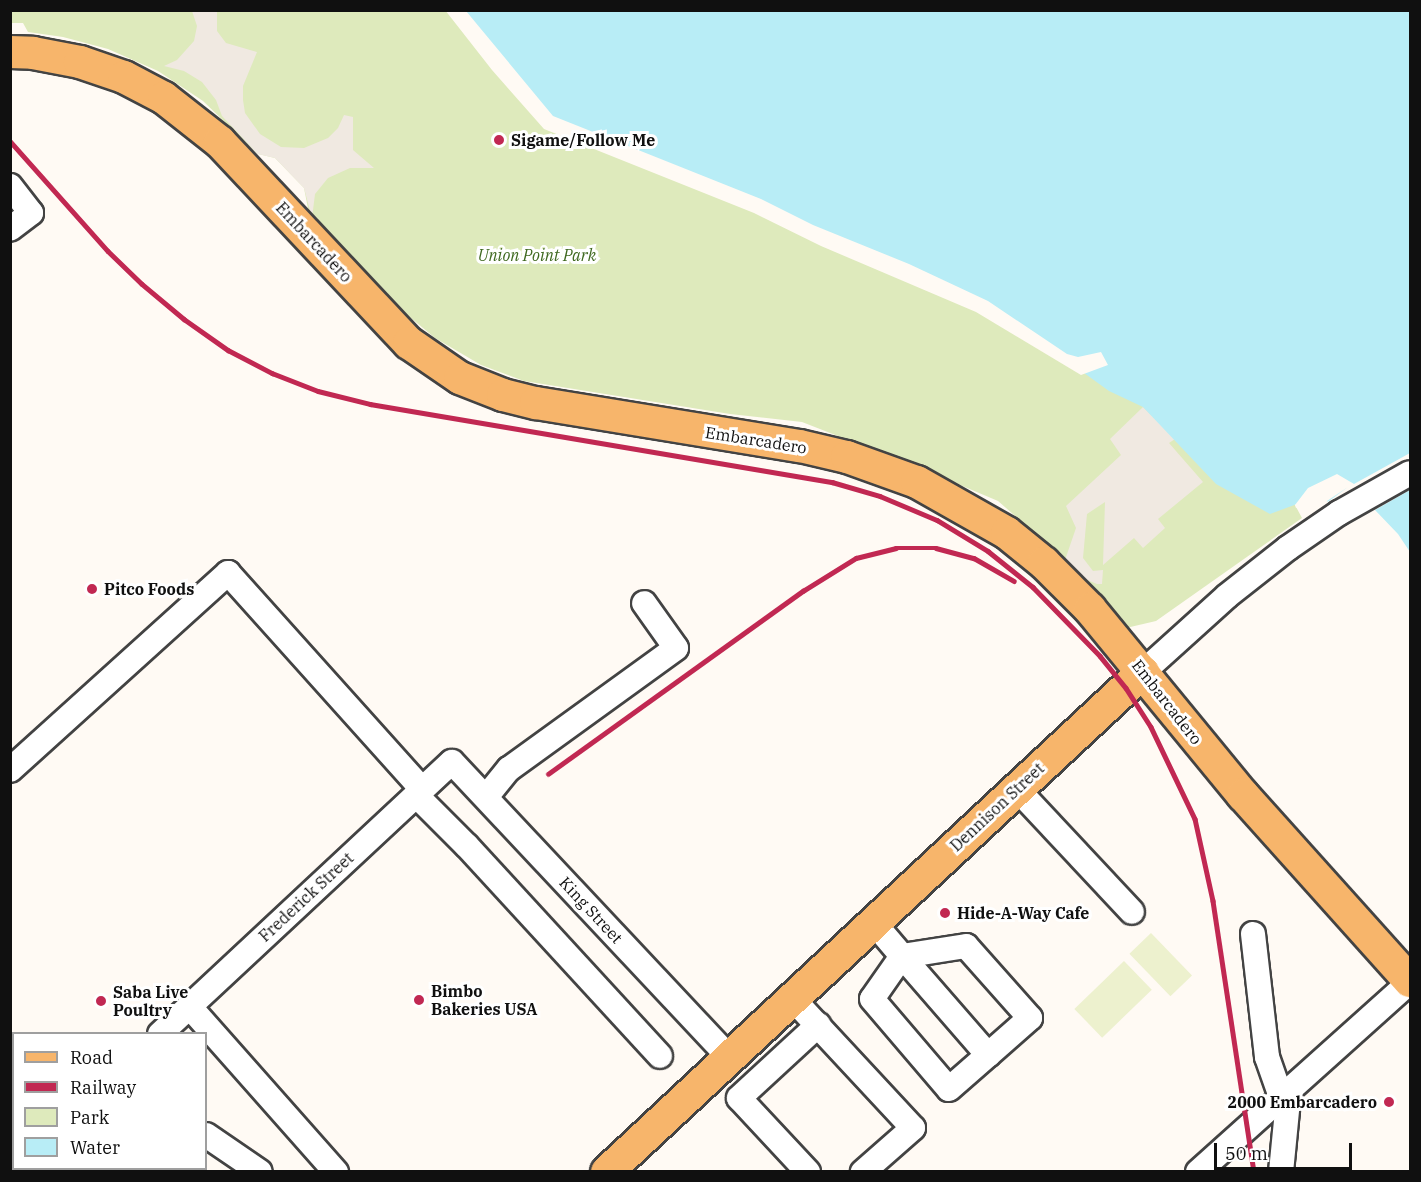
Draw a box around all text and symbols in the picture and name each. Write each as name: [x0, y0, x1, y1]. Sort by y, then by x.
place label: Sigame/Follow Me: [511, 130, 655, 150]
marker: Sigame/Follow Me: [492, 133, 506, 147]
street label: Embarcadero: [272, 198, 356, 286]
park label: Union Point Park: [478, 245, 596, 265]
street label: Embarcadero: [704, 423, 808, 457]
place label: Pitco Foods: [104, 579, 194, 599]
marker: Pitco Foods: [85, 582, 99, 596]
street label: Embarcadero: [1128, 656, 1206, 748]
street label: Dennison Street: [946, 759, 1048, 855]
street label: Frederick Street: [255, 848, 357, 946]
street label: King Street: [555, 873, 627, 947]
place label: Hide-A-Way Cafe: [957, 903, 1089, 923]
marker: Hide-A-Way Cafe: [938, 906, 952, 920]
place label: Bimbo Bakeries USA: [431, 981, 538, 1019]
place label: Saba Live Poultry: [113, 982, 188, 1020]
marker: Bimbo Bakeries USA: [412, 993, 426, 1007]
marker: Saba Live Poultry: [94, 994, 108, 1008]
legend: [12, 1032, 207, 1170]
text: Road: [70, 1046, 113, 1069]
text: Railway: [70, 1076, 136, 1099]
place label: 2000 Embarcadero: [1228, 1092, 1377, 1112]
marker: 2000 Embarcadero: [1382, 1095, 1396, 1109]
text: Park: [70, 1106, 109, 1129]
scale bar: [1217, 1131, 1355, 1169]
text: Water: [70, 1136, 120, 1159]
text: 50 m: [1225, 1142, 1268, 1165]

